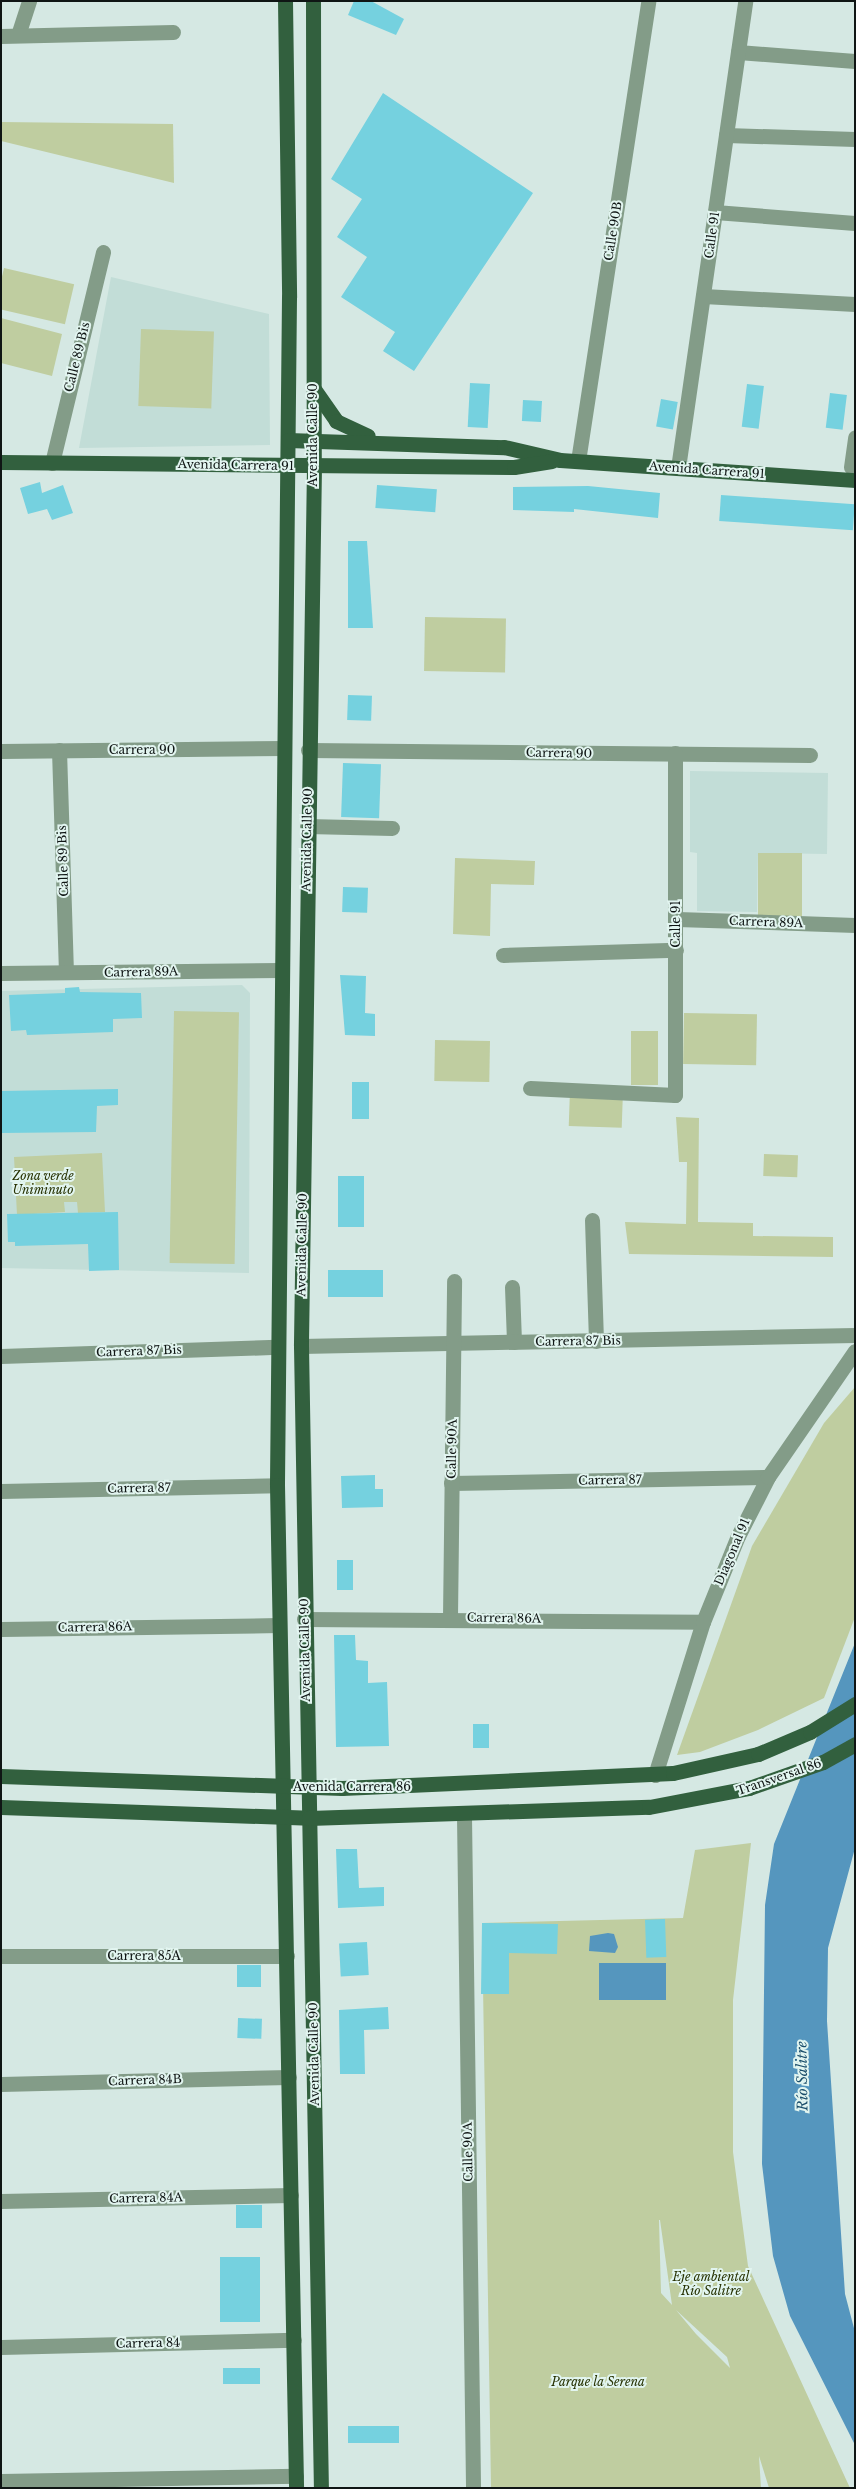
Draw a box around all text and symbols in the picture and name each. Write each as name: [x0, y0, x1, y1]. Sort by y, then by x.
street label: Calle 90B: [601, 200, 625, 262]
street label: Calle 91: [702, 210, 722, 260]
street label: Calle 89 Bis: [61, 321, 93, 393]
street label: Avenida Calle 90: [306, 383, 320, 487]
street label: Avenida Carrera 91: [178, 457, 294, 473]
street label: Avenida Carrera 91: [648, 459, 766, 481]
street label: Carrera 90: [109, 743, 175, 757]
street label: Carrera 90: [526, 745, 592, 761]
street label: Avenida Calle 90: [299, 788, 315, 892]
street label: Calle 89 Bis: [55, 825, 71, 897]
street label: Calle 91: [669, 900, 683, 948]
street label: Carrera 89A: [729, 914, 803, 930]
street label: Carrera 89A: [104, 964, 178, 980]
park label: Zona verde Uniminuto: [12, 1169, 74, 1197]
street label: Avenida Calle 90: [294, 1193, 310, 1297]
street label: Carrera 87 Bis: [535, 1333, 621, 1349]
street label: Carrera 87 Bis: [96, 1342, 182, 1360]
street label: Calle 90A: [444, 1419, 460, 1479]
street label: Carrera 87: [578, 1472, 642, 1488]
street label: Carrera 87: [107, 1480, 171, 1496]
street label: Diagonal 91: [711, 1516, 753, 1588]
street label: Avenida Calle 90: [297, 1598, 313, 1702]
street label: Carrera 86A: [467, 1610, 541, 1626]
street label: Carrera 86A: [58, 1619, 132, 1635]
street label: Transversal 86: [735, 1756, 823, 1798]
street label: Avenida Carrera 86: [293, 1780, 411, 1794]
street label: Carrera 85A: [107, 1949, 181, 1963]
street label: Avenida Calle 90: [306, 2002, 322, 2106]
water label: Río Salitre: [793, 2041, 811, 2111]
street label: Carrera 84B: [108, 2072, 182, 2088]
street label: Calle 90A: [460, 2122, 476, 2182]
street label: Carrera 84A: [109, 2190, 183, 2206]
park label: Eje ambiental Río Salitre: [673, 2270, 749, 2298]
street label: Carrera 84: [116, 2335, 180, 2351]
park label: Parque la Serena: [551, 2375, 645, 2389]

